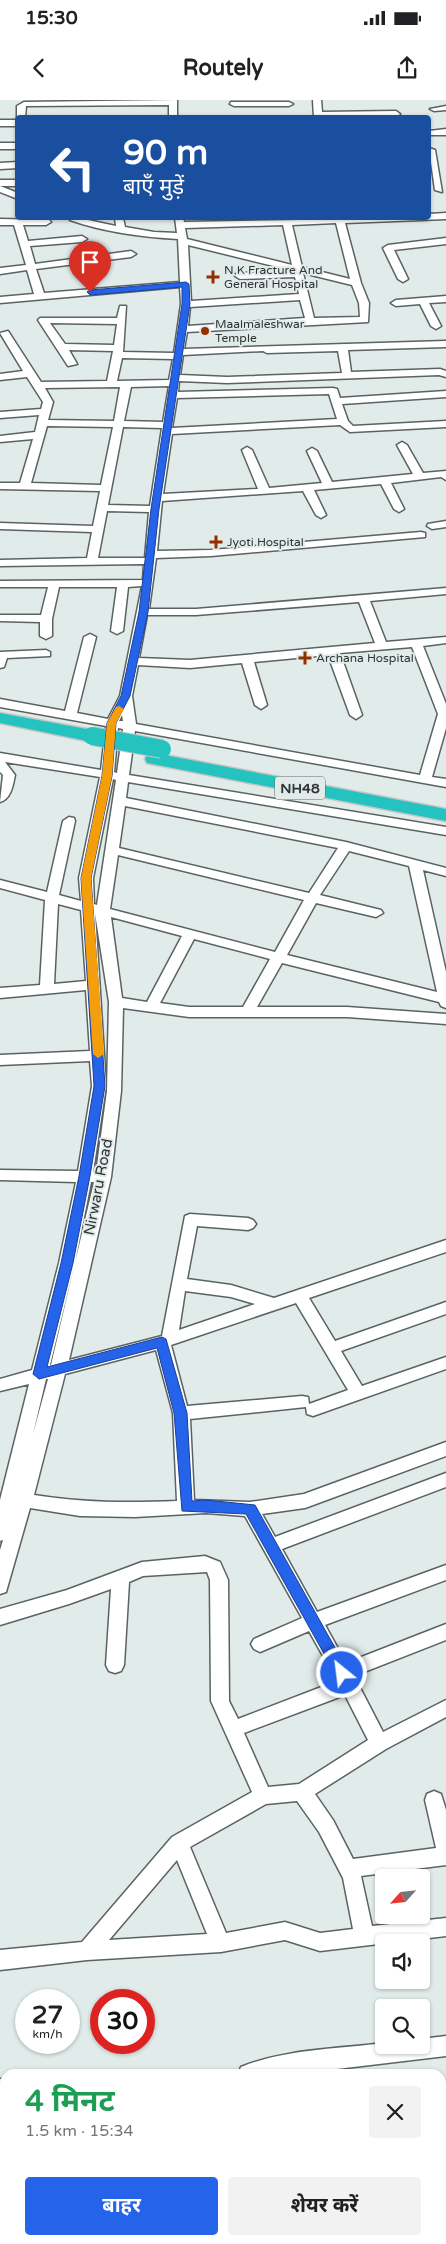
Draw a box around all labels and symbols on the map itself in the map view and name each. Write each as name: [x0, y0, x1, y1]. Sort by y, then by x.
pin: [69, 241, 111, 292]
place label: N.K Fracture And General Hospital: [224, 263, 323, 291]
marker: N.K Fracture And General Hospital: [206, 270, 220, 284]
place label: Maalmaleshwar Temple: [215, 317, 305, 345]
marker: Maalmaleshwar Temple: [199, 325, 211, 337]
marker: Jyoti Hospital: [209, 535, 223, 549]
place label: Jyoti Hospital: [227, 535, 304, 549]
marker: Archana Hospital: [298, 651, 312, 665]
place label: Archana Hospital: [316, 651, 414, 665]
road number: NH48: [275, 776, 325, 800]
street label: Nirwaru Road: [80, 1137, 116, 1237]
position arrow: [315, 1646, 367, 1698]
north arrow: [375, 1869, 430, 1924]
speed limit sign: 30: [90, 1989, 155, 2054]

